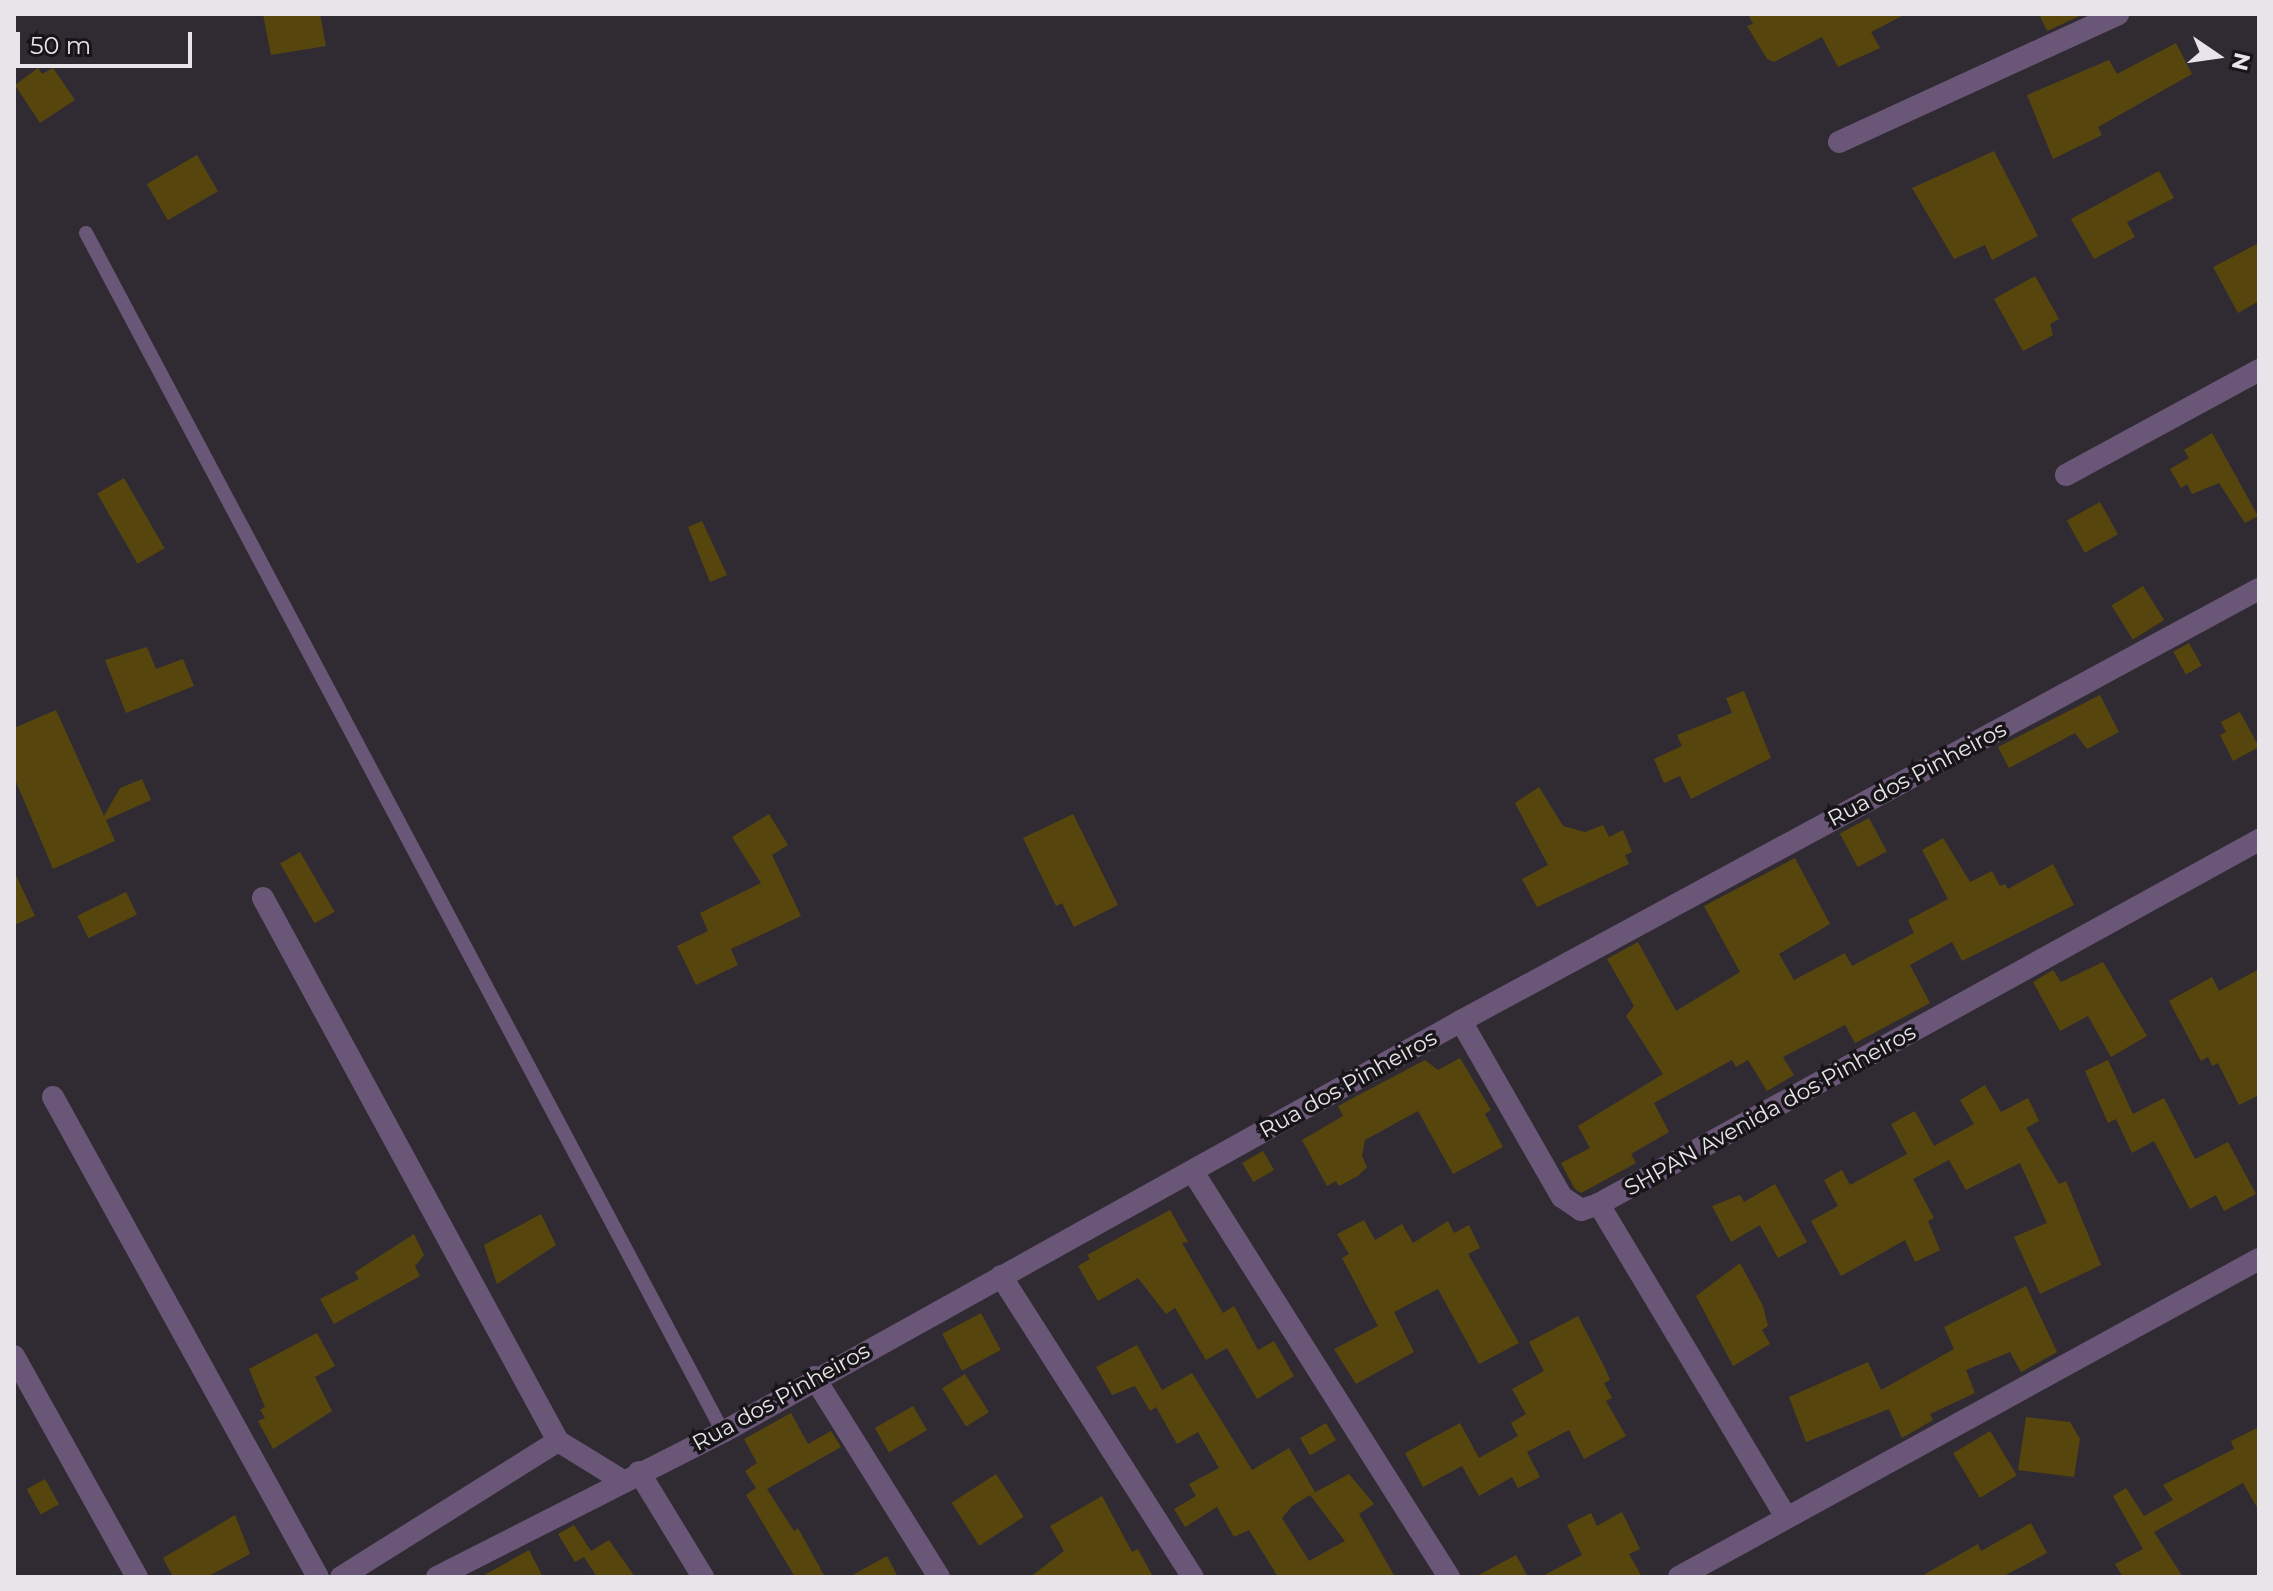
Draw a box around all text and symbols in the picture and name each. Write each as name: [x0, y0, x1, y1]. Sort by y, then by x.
scale bar: [20, 16, 196, 66]
north arrow: [2177, 16, 2257, 96]
text: 50 m: [30, 31, 91, 60]
text: N: [2226, 50, 2256, 73]
street label: Rua dos Pinheiros: [1823, 716, 2011, 832]
street label: SHPAN Avenida dos Pinheiros: [1620, 1019, 1920, 1201]
street label: Rua dos Pinheiros: [1255, 1024, 1441, 1144]
street label: Rua dos Pinheiros: [688, 1337, 874, 1457]

